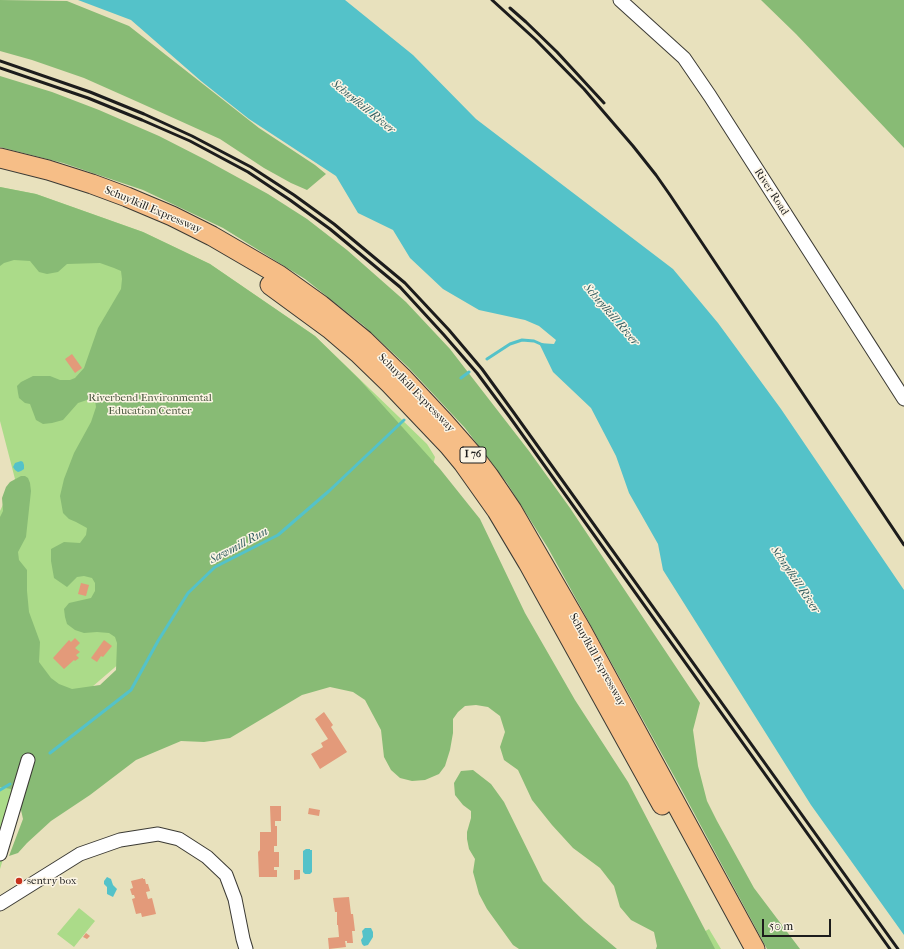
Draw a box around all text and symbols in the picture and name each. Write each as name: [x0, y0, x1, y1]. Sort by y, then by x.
water label: Schuylkill River: [328, 77, 398, 137]
street label: River Road: [751, 166, 791, 218]
street label: Schuylkill Expressway: [102, 184, 204, 236]
water label: Schuylkill River: [580, 281, 642, 349]
street label: Schuylkill Expressway: [375, 351, 457, 435]
park label: Riverbend Environmental Education Center: [88, 391, 212, 417]
road number: I 76: [460, 447, 486, 463]
water label: Sawmill Run: [207, 525, 271, 567]
water label: Schuylkill River: [767, 544, 823, 616]
street label: Schuylkill Expressway: [566, 611, 628, 709]
place label: sentry box: [27, 874, 76, 888]
marker: sentry box: [14, 876, 24, 886]
scale bar: [764, 911, 833, 937]
text: 50 m: [769, 919, 793, 933]

